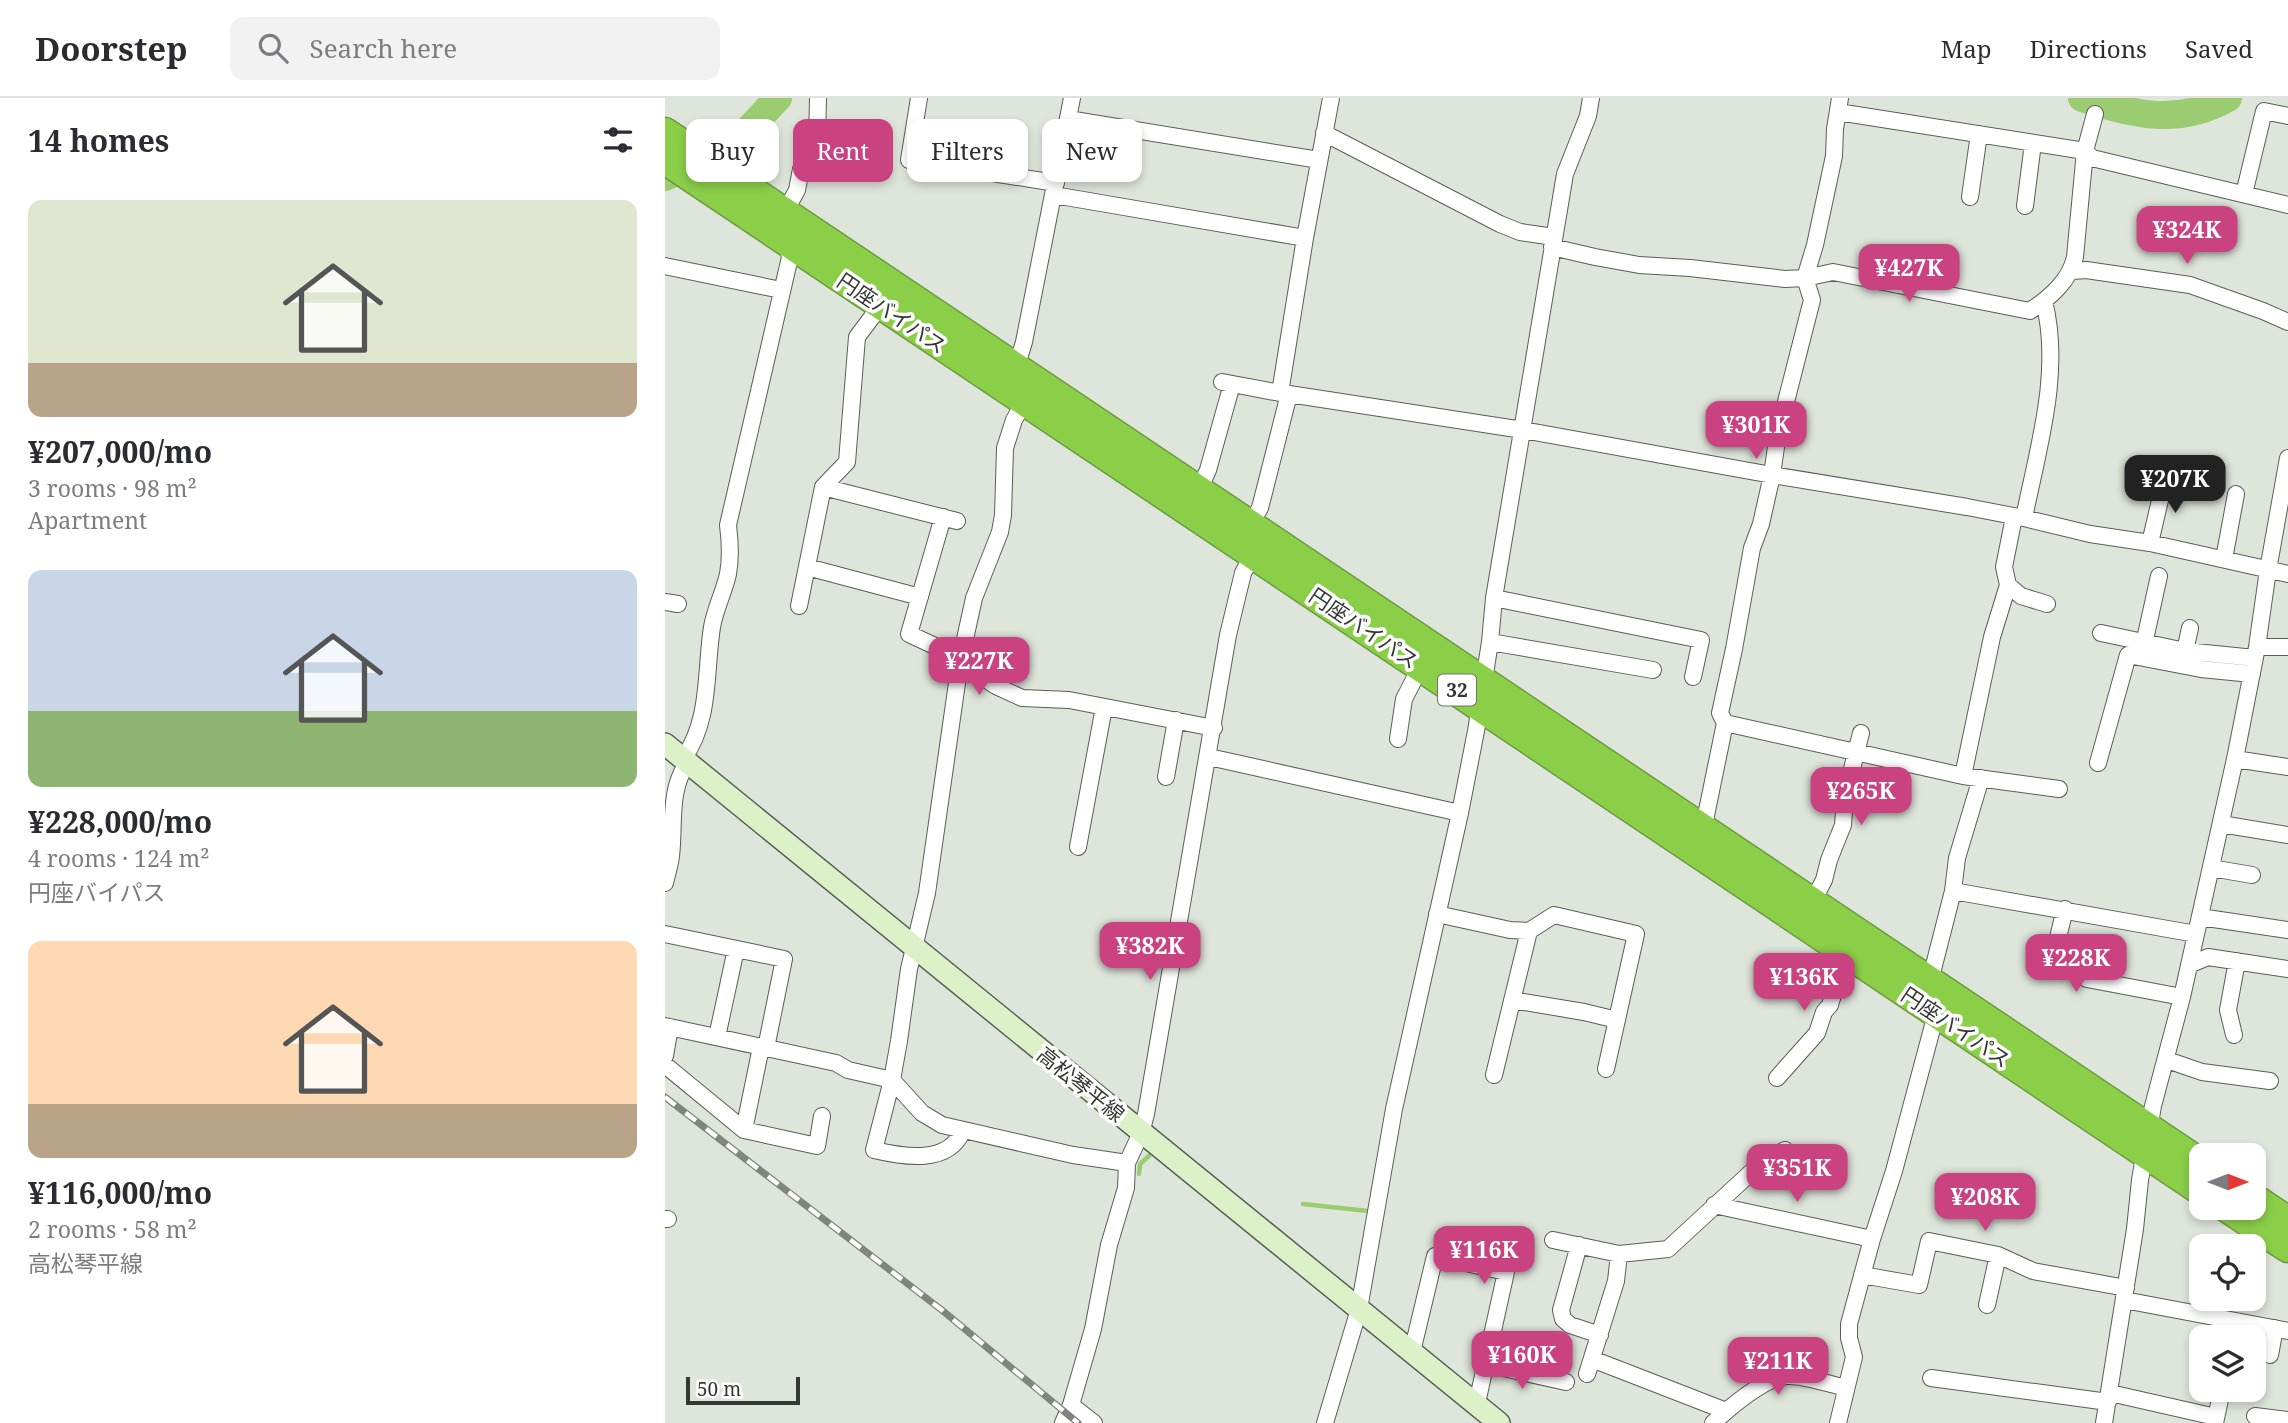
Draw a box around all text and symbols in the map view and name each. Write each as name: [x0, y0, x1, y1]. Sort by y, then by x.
search box: [230, 17, 720, 80]
text: Doorstep: [35, 26, 188, 71]
icon: search: [254, 29, 292, 67]
text: Search here: [310, 30, 457, 66]
text: Map: [1941, 32, 1992, 65]
text: Directions: [2030, 32, 2147, 65]
text: Saved: [2185, 32, 2253, 65]
chip: Buy: [686, 119, 779, 182]
chip: Rent: [793, 119, 893, 182]
chip: Filters: [907, 119, 1028, 182]
chip: New: [1042, 119, 1142, 182]
text: 14 homes: [28, 120, 169, 161]
icon: filters: [599, 121, 637, 159]
pin: ¥324K: [2138, 206, 2236, 266]
text: ¥324K: [2153, 213, 2221, 245]
pin: ¥427K: [1860, 244, 1958, 304]
icon: home: [270, 245, 396, 371]
text: ¥427K: [1875, 251, 1943, 283]
street label: 円座バイパス: [832, 266, 952, 360]
pin: ¥301K: [1707, 402, 1805, 461]
text: ¥301K: [1722, 408, 1790, 440]
text: ¥207,000/mo: [28, 431, 212, 472]
pin: ¥207K: [2126, 456, 2224, 515]
text: ¥207K: [2141, 462, 2209, 494]
text: 3 rooms · 98 m²: [28, 472, 197, 504]
text: Apartment: [28, 504, 147, 536]
street label: 円座バイパス: [1304, 581, 1424, 675]
icon: home: [270, 615, 396, 741]
pin: ¥227K: [930, 638, 1028, 697]
text: ¥227K: [945, 644, 1013, 676]
road number: 32: [1438, 674, 1476, 706]
pin: ¥265K: [1812, 768, 1910, 827]
text: ¥265K: [1827, 774, 1895, 806]
text: ¥228,000/mo: [28, 801, 212, 842]
text: 4 rooms · 124 m²: [28, 842, 210, 874]
text: 円座バイパス: [28, 876, 166, 908]
pin: ¥382K: [1101, 922, 1199, 982]
text: ¥382K: [1116, 929, 1184, 961]
pin: ¥228K: [2027, 934, 2125, 994]
text: ¥228K: [2042, 941, 2110, 973]
pin: ¥136K: [1755, 954, 1853, 1013]
text: ¥136K: [1770, 960, 1838, 992]
street label: 円座バイパス: [1896, 980, 2016, 1074]
icon: home: [270, 986, 396, 1112]
street label: 高松琴平線: [1031, 1040, 1131, 1128]
north arrow: [2189, 1143, 2266, 1220]
map controls: [2189, 1143, 2266, 1402]
pin: ¥351K: [1748, 1144, 1846, 1204]
text: ¥351K: [1763, 1151, 1831, 1183]
text: ¥116,000/mo: [28, 1172, 212, 1213]
pin: ¥208K: [1936, 1174, 2034, 1233]
text: ¥208K: [1951, 1180, 2019, 1212]
text: 2 rooms · 58 m²: [28, 1213, 197, 1245]
pin: ¥116K: [1435, 1226, 1533, 1286]
text: ¥116K: [1450, 1233, 1518, 1265]
button: locate: [2189, 1234, 2266, 1311]
text: 高松琴平線: [28, 1247, 143, 1279]
button: layers: [2189, 1325, 2266, 1402]
pin: ¥160K: [1473, 1332, 1571, 1391]
text: ¥160K: [1488, 1338, 1556, 1370]
pin: ¥211K: [1729, 1338, 1827, 1397]
text: ¥211K: [1744, 1344, 1812, 1376]
scale bar: [686, 1374, 800, 1406]
text: 50 m: [697, 1376, 741, 1402]

